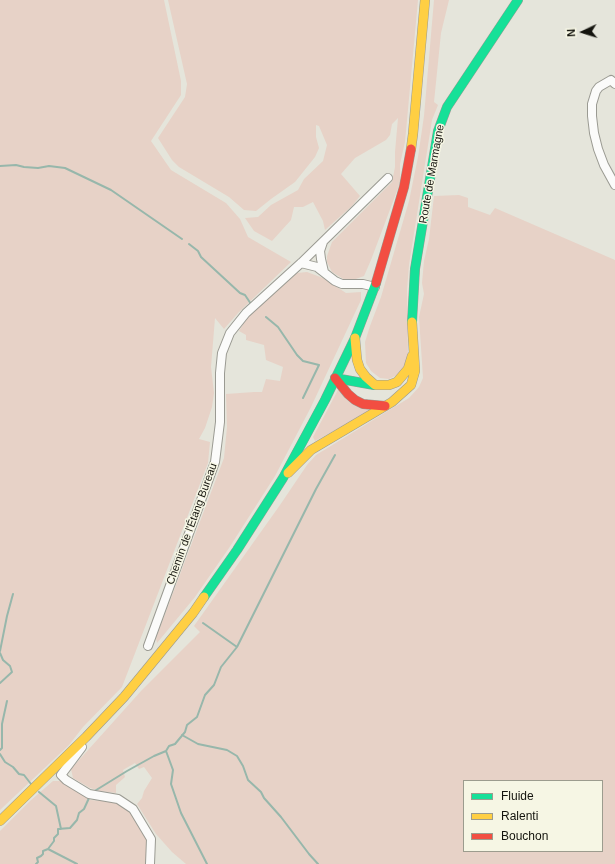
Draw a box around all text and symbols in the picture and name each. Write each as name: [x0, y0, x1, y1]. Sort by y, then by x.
north arrow: [563, 12, 603, 52]
text: N: [565, 28, 577, 37]
street label: Route de Marmagne: [417, 123, 447, 225]
street label: Chemin de l'Étang Bureau: [164, 462, 220, 586]
legend: [463, 780, 603, 852]
text: Fluide: [501, 789, 534, 803]
text: Ralenti: [501, 809, 538, 823]
text: Bouchon: [501, 829, 548, 843]

